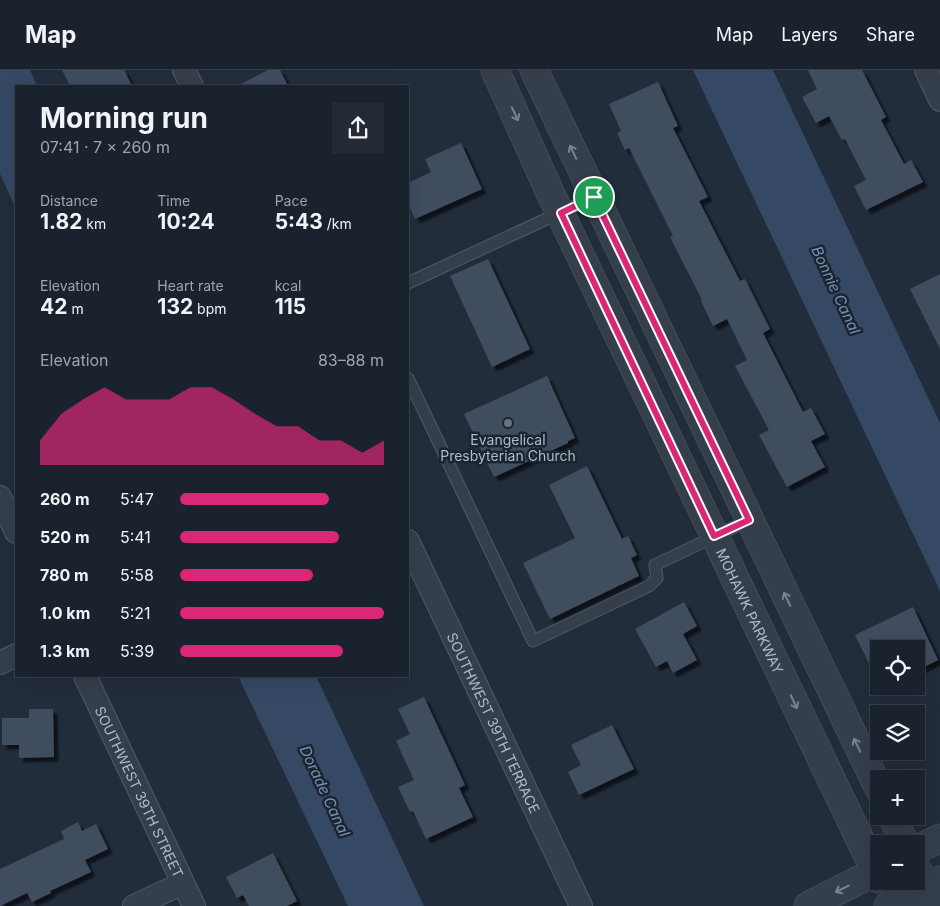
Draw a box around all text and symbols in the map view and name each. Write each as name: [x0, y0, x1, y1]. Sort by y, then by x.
text: Map: [25, 20, 76, 49]
text: Map: [716, 24, 753, 45]
text: Layers: [781, 24, 838, 45]
text: Share: [866, 24, 915, 45]
text: Morning run: [40, 101, 208, 135]
button: share: [332, 102, 384, 154]
one-way arrow: [511, 106, 521, 121]
text: 07:41 · 7 × 260 m: [40, 137, 170, 157]
one-way arrow: [568, 145, 578, 160]
pin: [573, 176, 615, 218]
icon: arrive: [580, 183, 608, 211]
text: Distance: [40, 192, 98, 209]
text: Time: [157, 192, 190, 209]
text: Pace: [275, 192, 308, 209]
text: 1.82: [40, 209, 82, 234]
text: 10:24: [157, 209, 215, 234]
text: 5:43: [275, 209, 323, 234]
text: km: [82, 215, 106, 232]
text: /km: [323, 215, 352, 232]
water label: Bonnie Canal: [807, 243, 865, 337]
text: Elevation: [40, 277, 100, 294]
text: Heart rate: [157, 277, 224, 294]
text: kcal: [275, 277, 301, 294]
text: 42: [40, 294, 67, 319]
text: 132: [157, 294, 193, 319]
text: 115: [275, 294, 306, 319]
text: m: [67, 300, 84, 317]
text: bpm: [193, 300, 227, 317]
text: Elevation: [40, 350, 109, 370]
text: 83–88 m: [318, 350, 384, 370]
marker: Evangelical Presbyterian Church: [502, 417, 514, 429]
place label: Evangelical Presbyterian Church: [440, 431, 576, 464]
text: 260 m: [40, 489, 90, 509]
text: 5:47: [120, 489, 154, 509]
text: 520 m: [40, 527, 89, 547]
text: 5:41: [120, 527, 151, 547]
street label: MOHAWK PARKWAY: [713, 545, 788, 677]
text: 780 m: [40, 565, 89, 585]
text: 5:58: [120, 565, 154, 585]
one-way arrow: [782, 592, 791, 607]
text: 1.0 km: [40, 603, 90, 623]
text: 5:21: [120, 603, 151, 623]
street label: SOUTHWEST 39TH TERRACE: [444, 630, 544, 816]
map controls: [870, 640, 925, 890]
button: locate: [870, 640, 925, 695]
text: 1.3 km: [40, 641, 90, 661]
text: 5:39: [120, 641, 154, 661]
one-way arrow: [790, 694, 800, 709]
street label: SOUTHWEST 39TH STREET: [92, 703, 188, 880]
button: layers: [870, 705, 925, 760]
one-way arrow: [852, 738, 862, 753]
water label: Dorade Canal: [296, 742, 355, 840]
button: +: [870, 770, 925, 825]
button: −: [870, 835, 925, 890]
one-way arrow: [834, 884, 849, 894]

